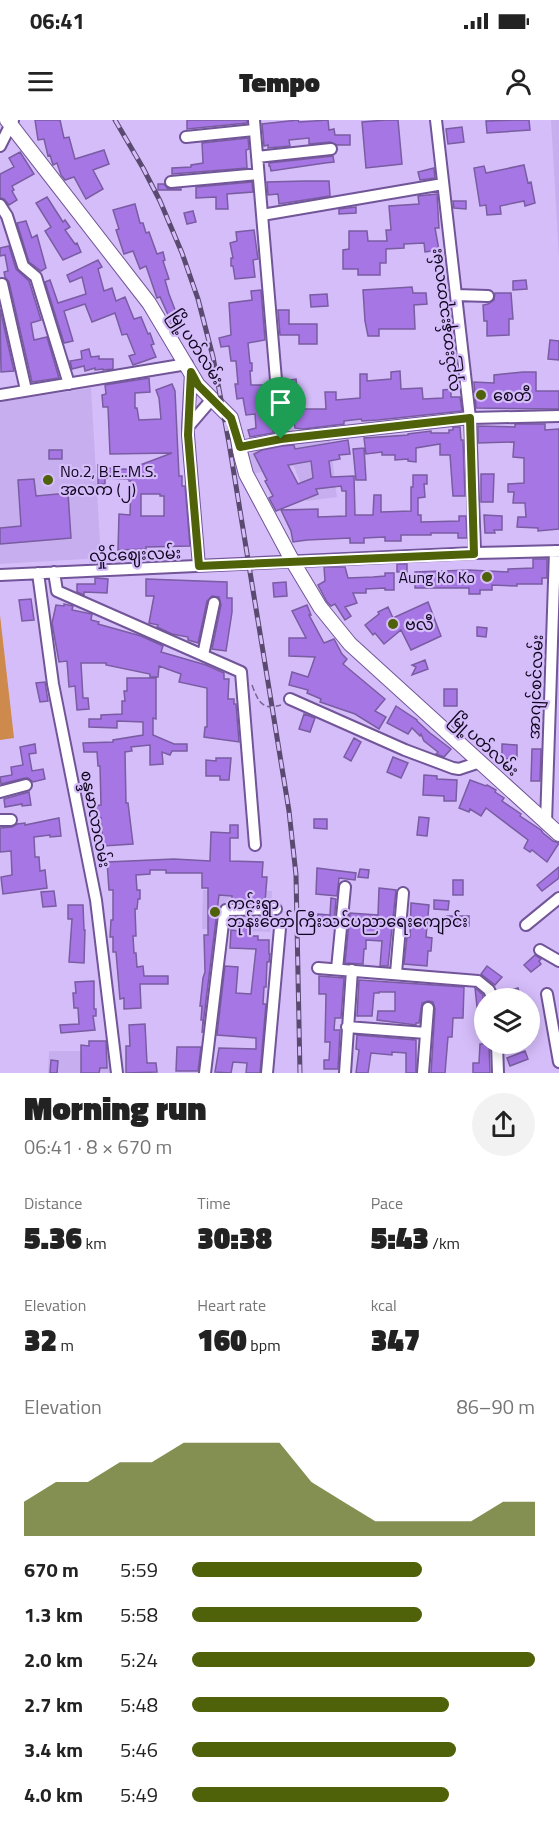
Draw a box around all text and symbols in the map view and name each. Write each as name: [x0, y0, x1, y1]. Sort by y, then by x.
text: 06:41: [30, 4, 85, 38]
text: Tempo: [239, 61, 320, 102]
icon: menu: [24, 65, 57, 98]
icon: person: [502, 65, 535, 98]
street label: လှည်းတန်းသုတလမ်း: [423, 247, 468, 393]
street label: မြို့ပတ်လမ်း: [162, 305, 230, 390]
pin: [255, 377, 306, 439]
place label: စေတီ: [493, 383, 532, 407]
icon: arrive: [264, 386, 297, 419]
marker: စေတီ: [474, 388, 488, 402]
place label: No.2, B.E..M.S. အလက (၂): [60, 459, 157, 503]
marker: No.2, B.E..M.S. အလက (၂): [41, 473, 55, 487]
street label: လှိုင်ဈေးလမ်း: [89, 540, 182, 570]
place label: Aung Ko Ko: [398, 565, 475, 589]
marker: Aung Ko Ko: [480, 570, 494, 584]
place label: ဗလီ: [405, 612, 434, 636]
marker: ဗလီ: [386, 617, 400, 631]
street label: အာဂျင်စင်လမ်း: [521, 634, 551, 740]
street label: မြို့ပတ်လမ်း: [444, 707, 525, 783]
street label: စန္ဒမာလာလမ်း: [72, 768, 117, 870]
place label: ကင်းရွာ ဘုန်းတော်ကြီးသင်ပညာရေးကျောင်း: [227, 891, 468, 936]
marker: ကင်းရွာ ဘုန်းတော်ကြီးသင်ပညာရေးကျောင်း: [208, 905, 222, 919]
map controls: [474, 988, 540, 1054]
button: layers: [474, 988, 540, 1054]
text: Morning run: [24, 1083, 206, 1133]
button: share: [472, 1093, 535, 1156]
text: 06:41 · 8 × 670 m: [24, 1131, 172, 1162]
text: Distance: [24, 1191, 82, 1215]
text: Time: [197, 1191, 231, 1215]
text: Pace: [371, 1191, 403, 1215]
text: 5.36: [24, 1215, 82, 1261]
text: 30:38: [197, 1215, 272, 1261]
text: 5:43: [371, 1215, 429, 1261]
text: km: [82, 1231, 107, 1255]
text: /km: [429, 1231, 460, 1255]
text: Elevation: [24, 1293, 86, 1317]
text: Heart rate: [197, 1293, 266, 1317]
text: kcal: [371, 1293, 397, 1317]
text: 32: [24, 1317, 57, 1363]
text: 160: [197, 1317, 247, 1363]
text: 347: [371, 1317, 420, 1363]
text: m: [57, 1333, 74, 1357]
text: bpm: [247, 1333, 281, 1357]
text: Elevation: [24, 1391, 102, 1422]
text: 86–90 m: [456, 1391, 535, 1422]
text: 670 m: [24, 1554, 79, 1585]
text: 5:59: [120, 1554, 158, 1585]
text: 1.3 km: [24, 1599, 83, 1630]
text: 5:58: [120, 1599, 158, 1630]
text: 2.0 km: [24, 1644, 83, 1675]
text: 5:24: [120, 1644, 158, 1675]
text: 2.7 km: [24, 1689, 83, 1720]
text: 5:48: [120, 1689, 158, 1720]
text: 3.4 km: [24, 1734, 83, 1765]
text: 5:46: [120, 1734, 158, 1765]
text: 4.0 km: [24, 1779, 83, 1810]
text: 5:49: [120, 1779, 158, 1810]

